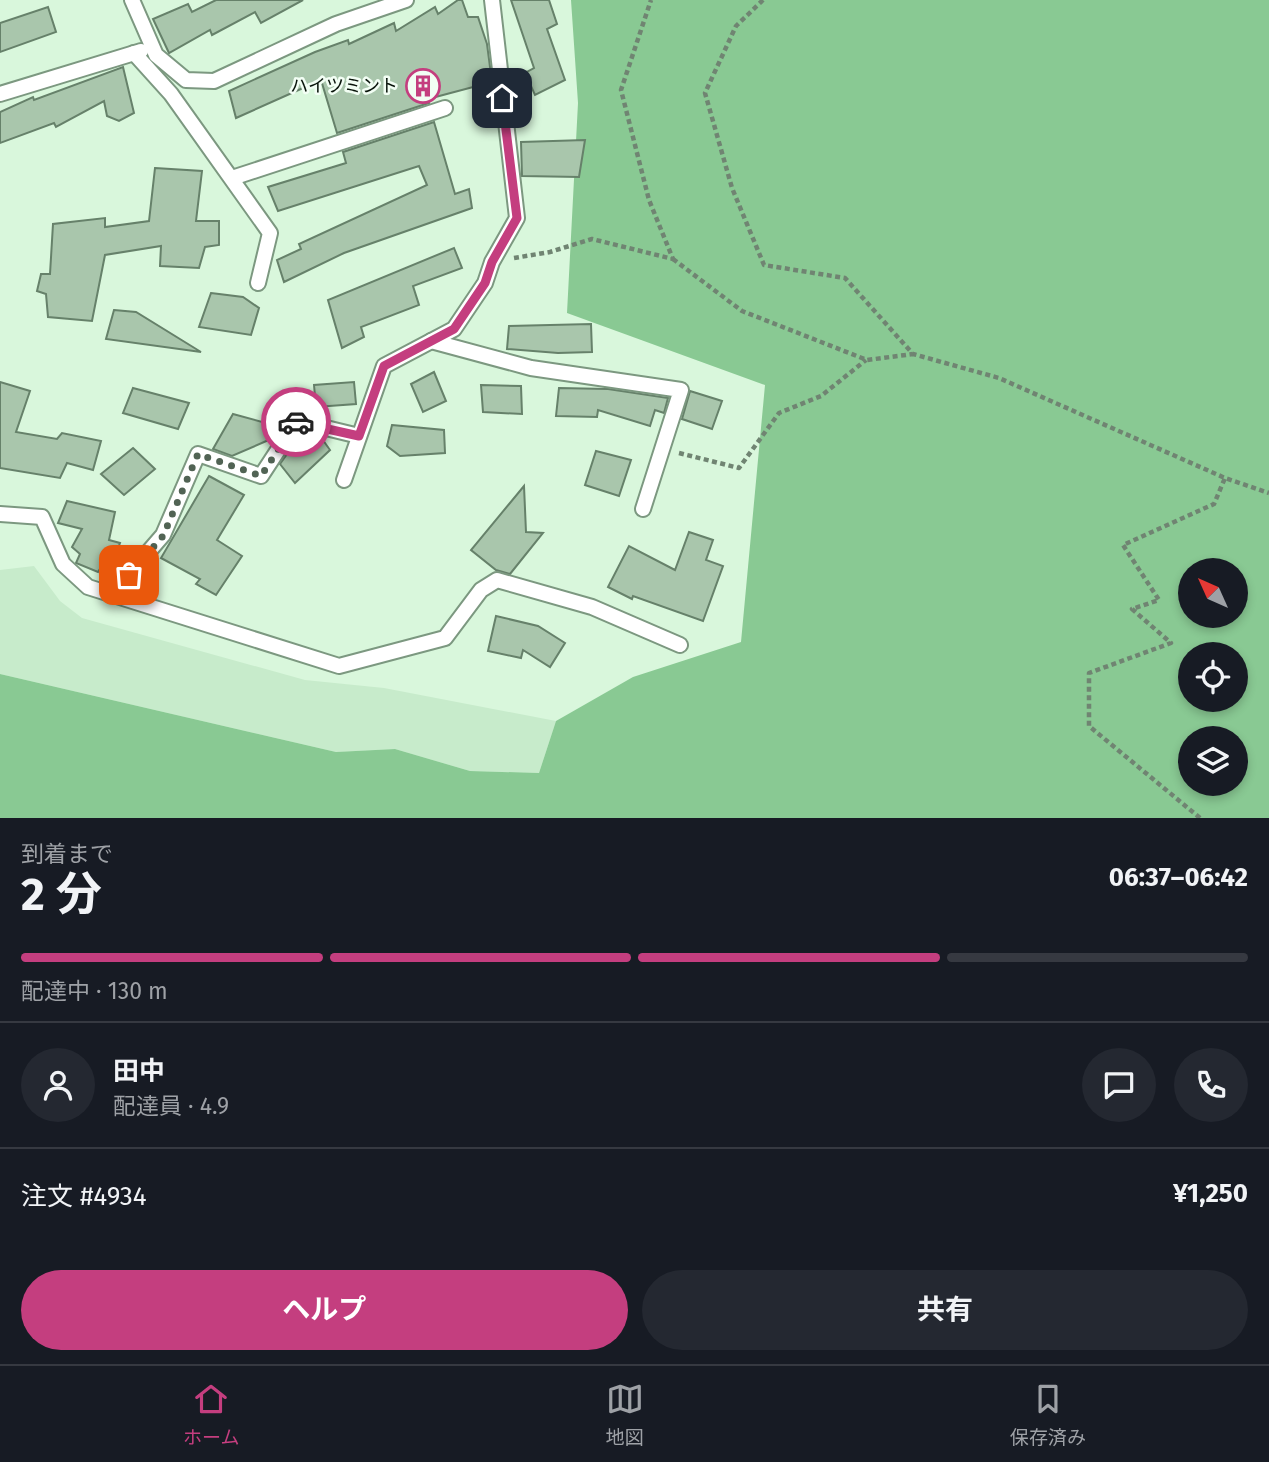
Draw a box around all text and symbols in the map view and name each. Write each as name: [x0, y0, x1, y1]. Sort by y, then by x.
building icon: ハイツミント: [404, 67, 442, 105]
pin: [472, 68, 532, 128]
place label: ハイツミント: [290, 75, 398, 97]
icon: home: [483, 79, 521, 117]
courier: [261, 387, 331, 457]
icon: car: [277, 403, 315, 441]
pin: [99, 545, 159, 605]
icon: bag: [110, 556, 148, 594]
north arrow: [1178, 558, 1248, 628]
map controls: [1178, 558, 1248, 796]
button: locate: [1178, 642, 1248, 712]
button: layers: [1178, 726, 1248, 796]
text: 到着まで: [21, 840, 113, 868]
text: 06:37–06:42: [1109, 862, 1248, 893]
text: 2 分: [21, 867, 102, 922]
text: 配達中 · 130 m: [21, 977, 168, 1005]
button: person: [21, 1048, 95, 1122]
button: chat: [1082, 1048, 1156, 1122]
button: phone: [1174, 1048, 1248, 1122]
text: 田中: [113, 1056, 165, 1087]
text: 配達員 · 4.9: [113, 1092, 229, 1120]
text: ¥1,250: [1173, 1178, 1248, 1209]
text: 注文 #4934: [21, 1181, 146, 1212]
button: ヘルプ: [21, 1270, 628, 1350]
button: 共有: [642, 1270, 1248, 1350]
tab: ホーム: [183, 1380, 240, 1449]
tab: 地図: [606, 1380, 644, 1449]
tab: 保存済み: [1010, 1380, 1086, 1449]

